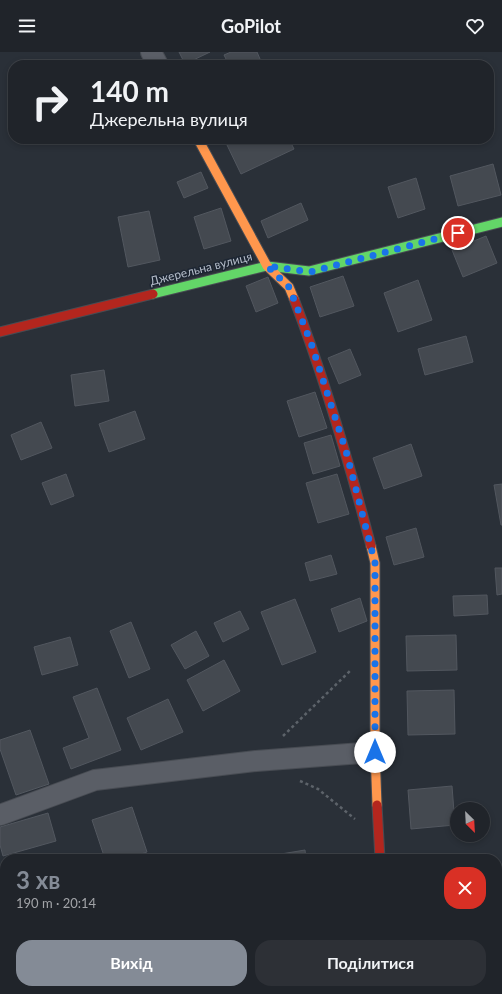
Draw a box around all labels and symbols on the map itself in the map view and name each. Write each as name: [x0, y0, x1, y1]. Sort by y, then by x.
pin: [441, 216, 475, 250]
street label: Джерельна вулиця: [148, 249, 254, 289]
position arrow: [354, 731, 396, 773]
north arrow: [450, 802, 490, 842]

